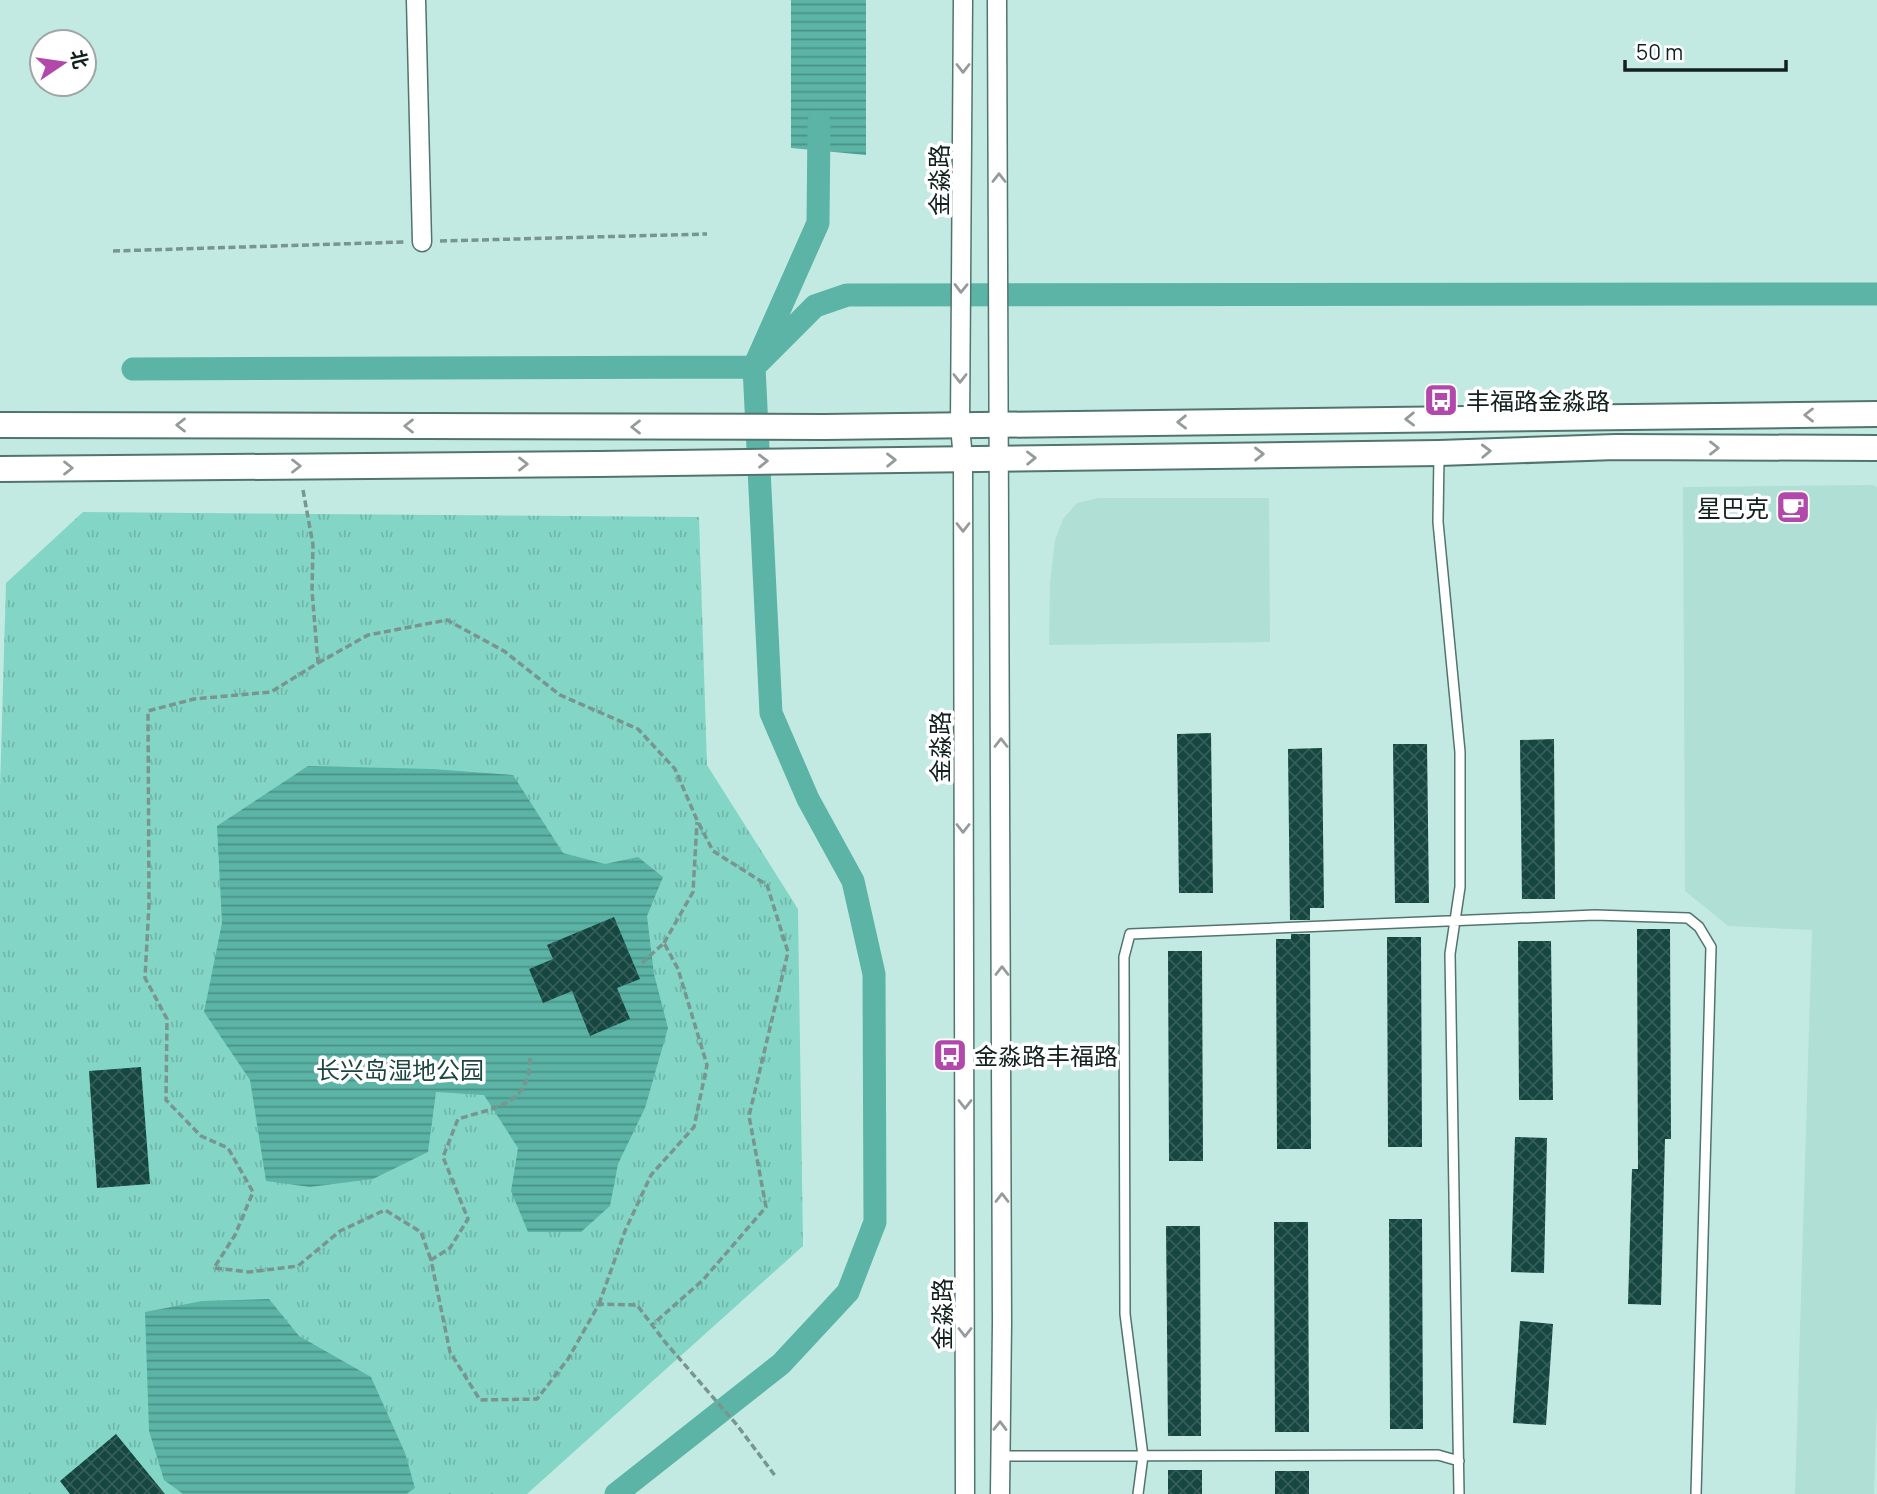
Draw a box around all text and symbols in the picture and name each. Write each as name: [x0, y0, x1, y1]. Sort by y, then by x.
north arrow: [28, 28, 98, 98]
scale bar: [1625, 28, 1786, 72]
text: 50 m: [1636, 38, 1683, 66]
text: 北: [65, 47, 94, 71]
one-way arrow: [955, 63, 971, 74]
street label: 金淼路: [922, 144, 955, 216]
one-way arrow: [991, 172, 1006, 183]
one-way arrow: [953, 283, 969, 294]
one-way arrow: [953, 373, 968, 384]
bus stop icon: 丰福路金淼路: [1422, 381, 1460, 419]
place label: 丰福路金淼路: [1466, 384, 1610, 417]
one-way arrow: [1803, 407, 1814, 423]
one-way arrow: [1404, 411, 1415, 427]
one-way arrow: [1177, 415, 1188, 430]
one-way arrow: [175, 417, 186, 433]
one-way arrow: [403, 418, 413, 434]
one-way arrow: [630, 419, 641, 435]
one-way arrow: [1709, 440, 1719, 456]
one-way arrow: [1481, 444, 1492, 459]
one-way arrow: [1253, 447, 1264, 462]
one-way arrow: [1026, 450, 1037, 466]
one-way arrow: [887, 452, 897, 468]
one-way arrow: [758, 454, 769, 469]
one-way arrow: [518, 457, 529, 472]
one-way arrow: [291, 458, 301, 474]
one-way arrow: [63, 460, 74, 476]
cafe icon: 星巴克: [1774, 488, 1812, 526]
place label: 星巴克: [1697, 491, 1769, 524]
one-way arrow: [955, 522, 971, 533]
street label: 金淼路: [923, 711, 956, 783]
one-way arrow: [993, 738, 1009, 748]
one-way arrow: [956, 823, 971, 834]
one-way arrow: [994, 965, 1010, 976]
bus stop icon: 金淼路丰福路: [931, 1036, 969, 1074]
place label: 金淼路丰福路: [974, 1039, 1118, 1072]
park label: 长兴岛湿地公园: [316, 1053, 484, 1086]
one-way arrow: [957, 1100, 973, 1110]
one-way arrow: [994, 1193, 1010, 1203]
street label: 金淼路: [925, 1278, 958, 1350]
one-way arrow: [957, 1327, 973, 1338]
one-way arrow: [993, 1420, 1008, 1431]

